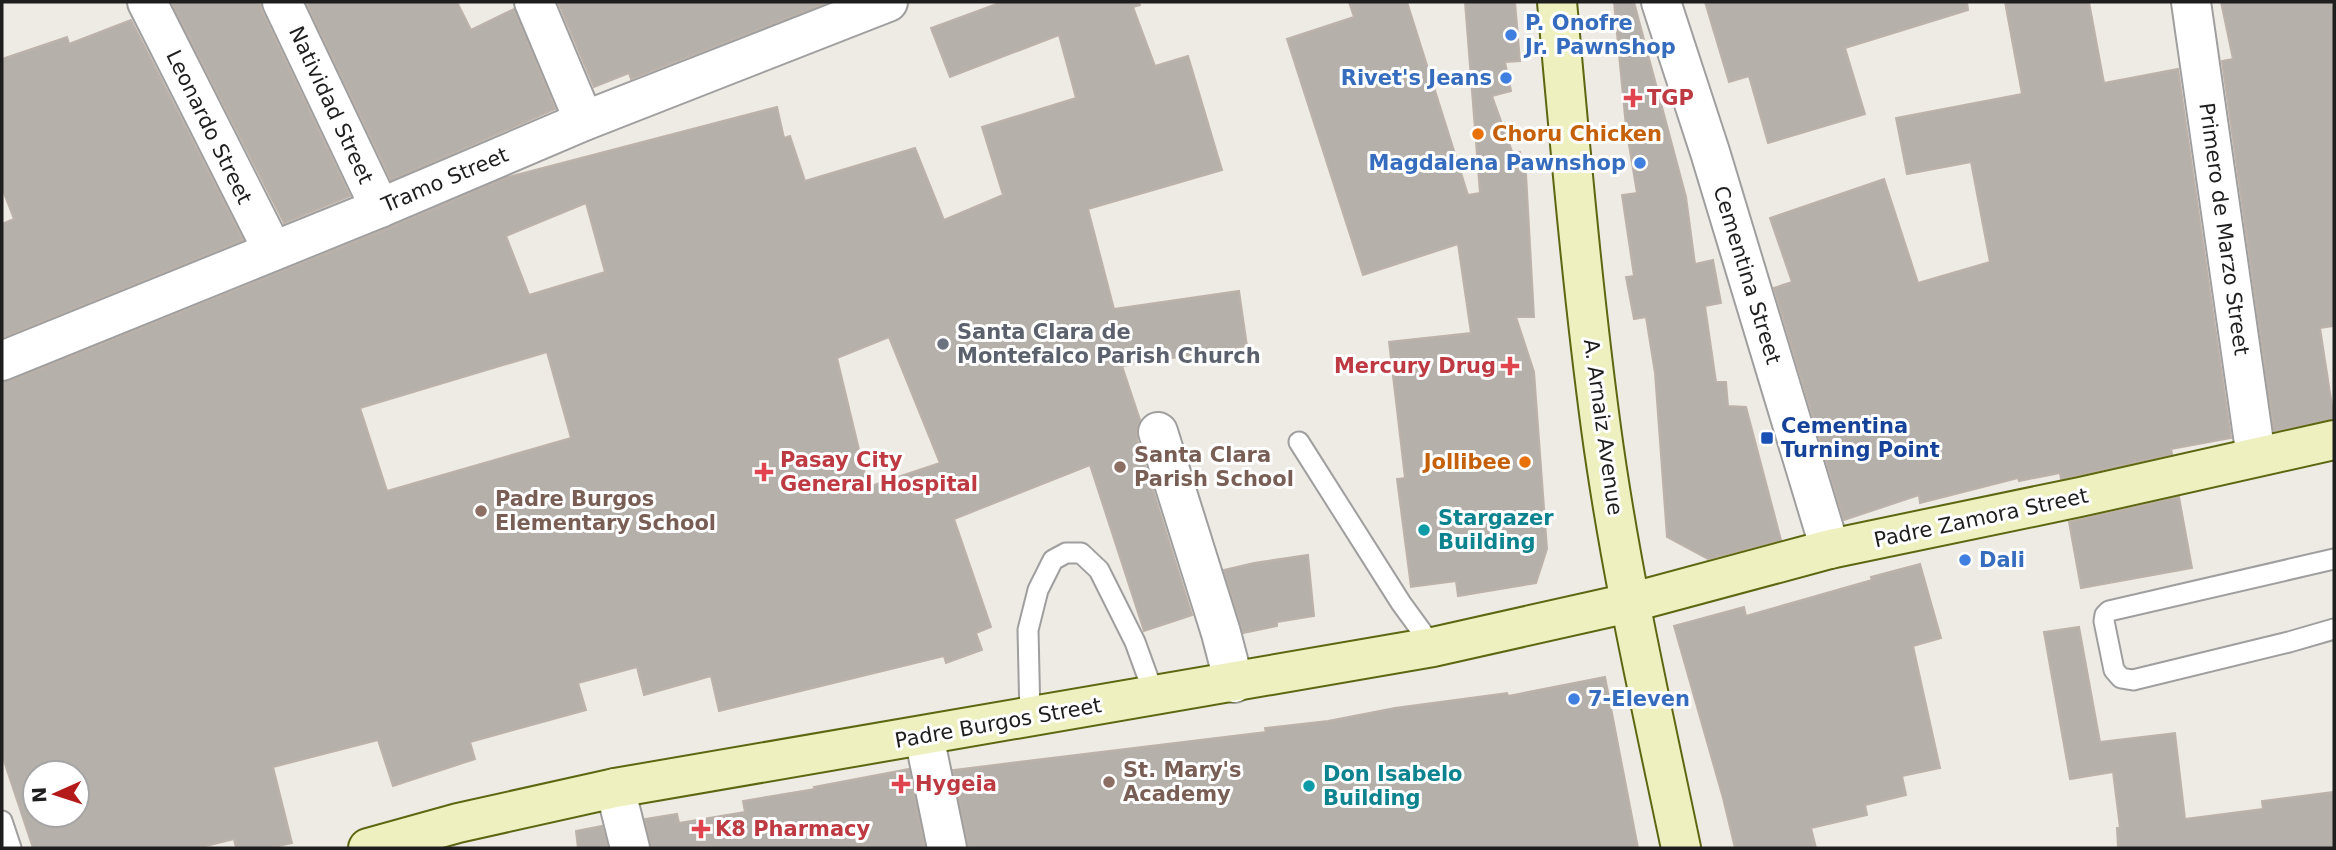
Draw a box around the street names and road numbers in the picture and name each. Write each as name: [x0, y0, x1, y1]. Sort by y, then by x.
street label: Natividad Street: [284, 22, 378, 188]
street label: Leonardo Street: [161, 46, 257, 208]
street label: Primero de Marzo Street: [2194, 101, 2254, 357]
street label: Tramo Street: [377, 143, 512, 218]
street label: Cementina Street: [1708, 183, 1786, 367]
street label: A. Arnaiz Avenue: [1579, 337, 1627, 517]
street label: Padre Zamora Street: [1872, 484, 2090, 552]
street label: Padre Burgos Street: [893, 693, 1103, 753]

